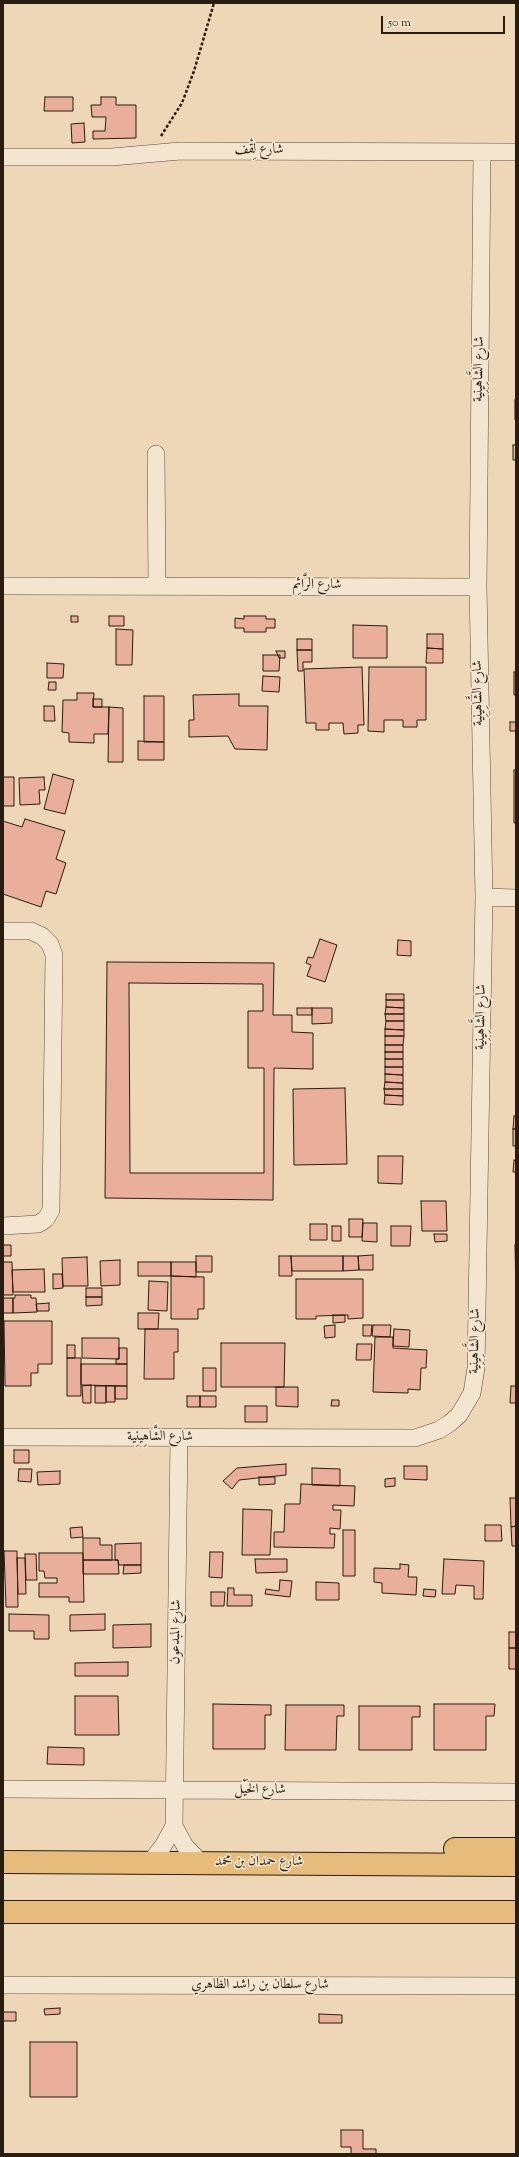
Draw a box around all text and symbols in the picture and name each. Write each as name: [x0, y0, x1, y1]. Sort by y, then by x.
scale bar: [383, 8, 507, 34]
text: 50 m: [388, 14, 411, 32]
street label: شارع لِقْف: [234, 143, 284, 159]
street label: شارع الشَّاهِينِية: [471, 336, 489, 402]
street label: شارع الرَّائِم: [293, 578, 341, 594]
street label: شارع الشَّاهِينِية: [470, 660, 488, 726]
street label: شارع الشَّاهِينِية: [473, 984, 491, 1050]
street label: شارع الشَّاهِينِية: [467, 1308, 485, 1374]
street label: شارع الشَّاهِينِية: [127, 1430, 193, 1446]
street label: شارع المبدعون: [168, 1599, 186, 1665]
street label: شارع الخَيْل: [234, 1783, 286, 1799]
street label: شارع حمدان بن محمد: [215, 1855, 303, 1871]
street label: شارع سلطان بن راشد الظاهري: [191, 1978, 329, 1994]

